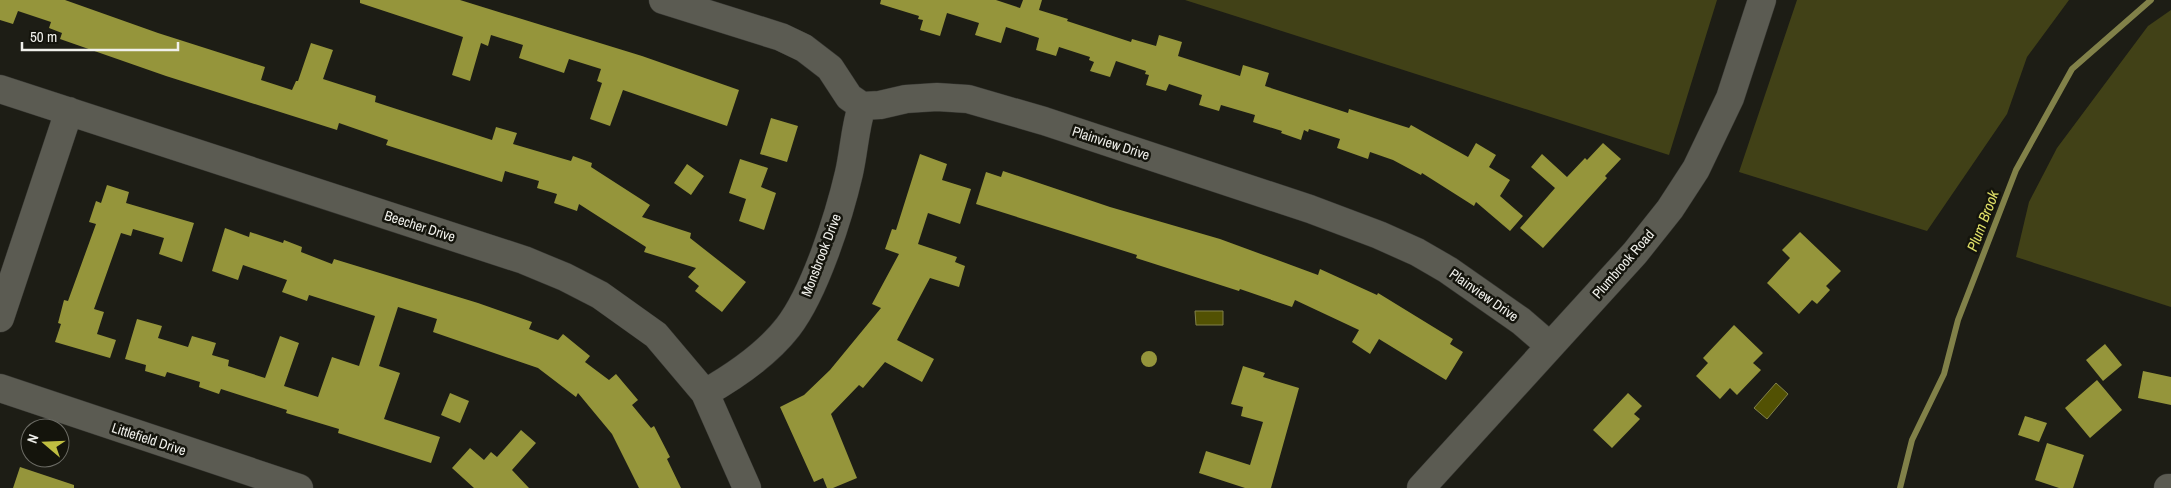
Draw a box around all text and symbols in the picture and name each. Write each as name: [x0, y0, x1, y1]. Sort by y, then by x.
scale bar: [22, 20, 179, 52]
text: 50 m: [30, 26, 57, 47]
street label: Plainview Drive: [1070, 122, 1152, 164]
water label: Plum Brook: [1961, 187, 2004, 254]
street label: Beecher Drive: [382, 206, 458, 246]
street label: Monsbrook Drive: [797, 211, 845, 299]
street label: Plumbrook Road: [1588, 226, 1658, 302]
street label: Plainview Drive: [1446, 265, 1522, 325]
north arrow: [20, 418, 70, 468]
street label: Littlefield Drive: [109, 419, 189, 459]
text: N: [23, 432, 43, 446]

